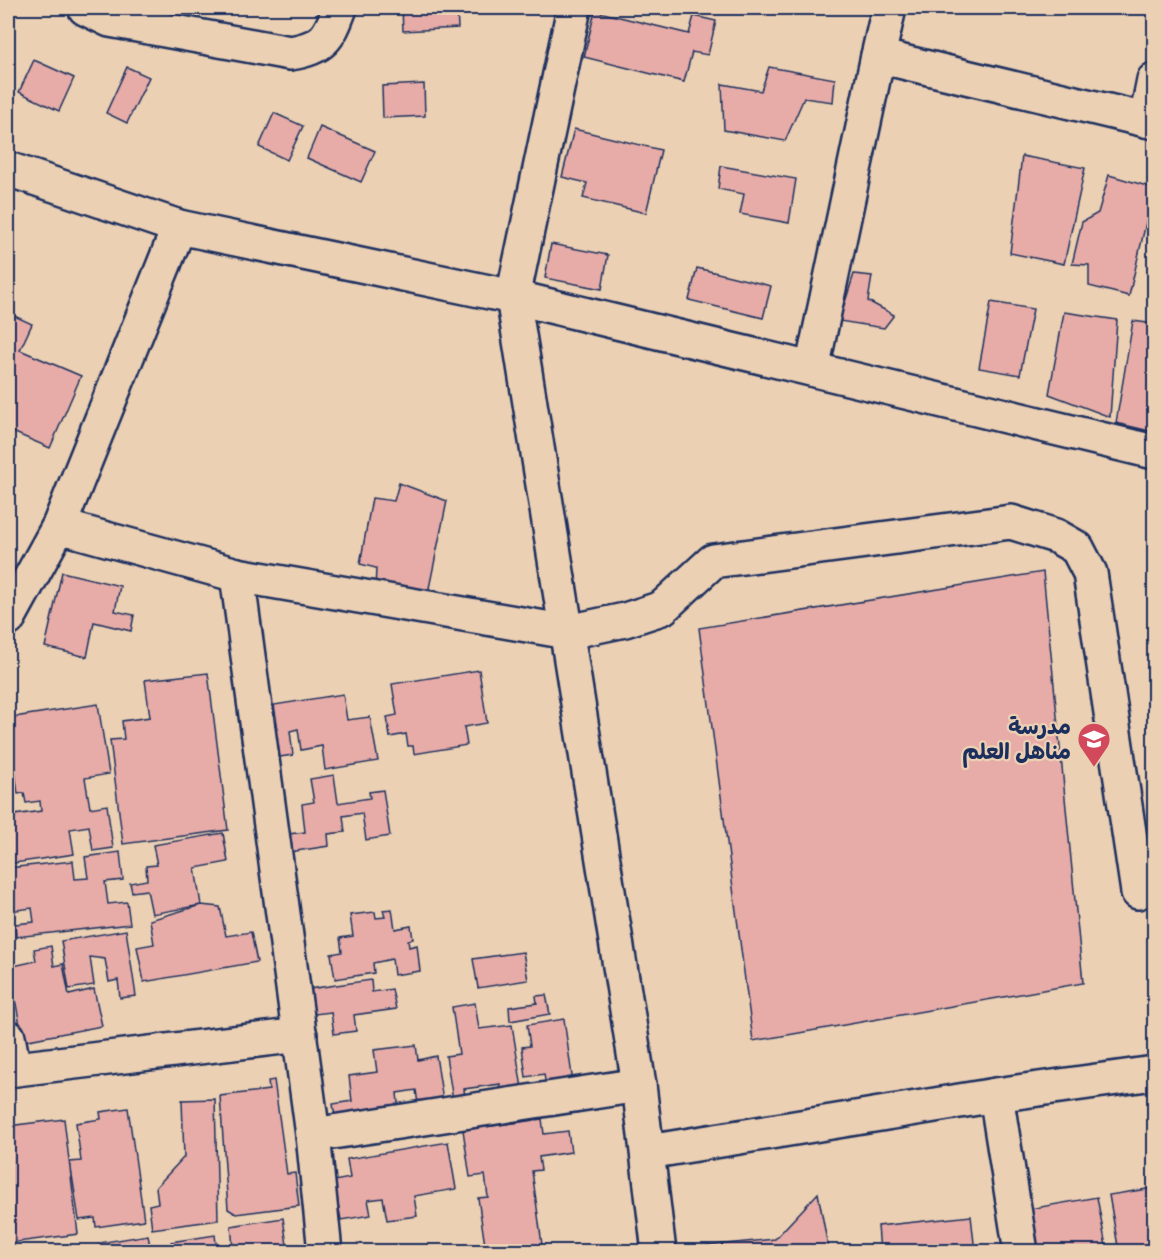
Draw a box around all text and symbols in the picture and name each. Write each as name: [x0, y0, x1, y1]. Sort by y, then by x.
place label: مدرسة مناهل العلم: [962, 707, 1071, 771]
school or university icon: مدرسة مناهل العلم: [1076, 721, 1112, 768]

